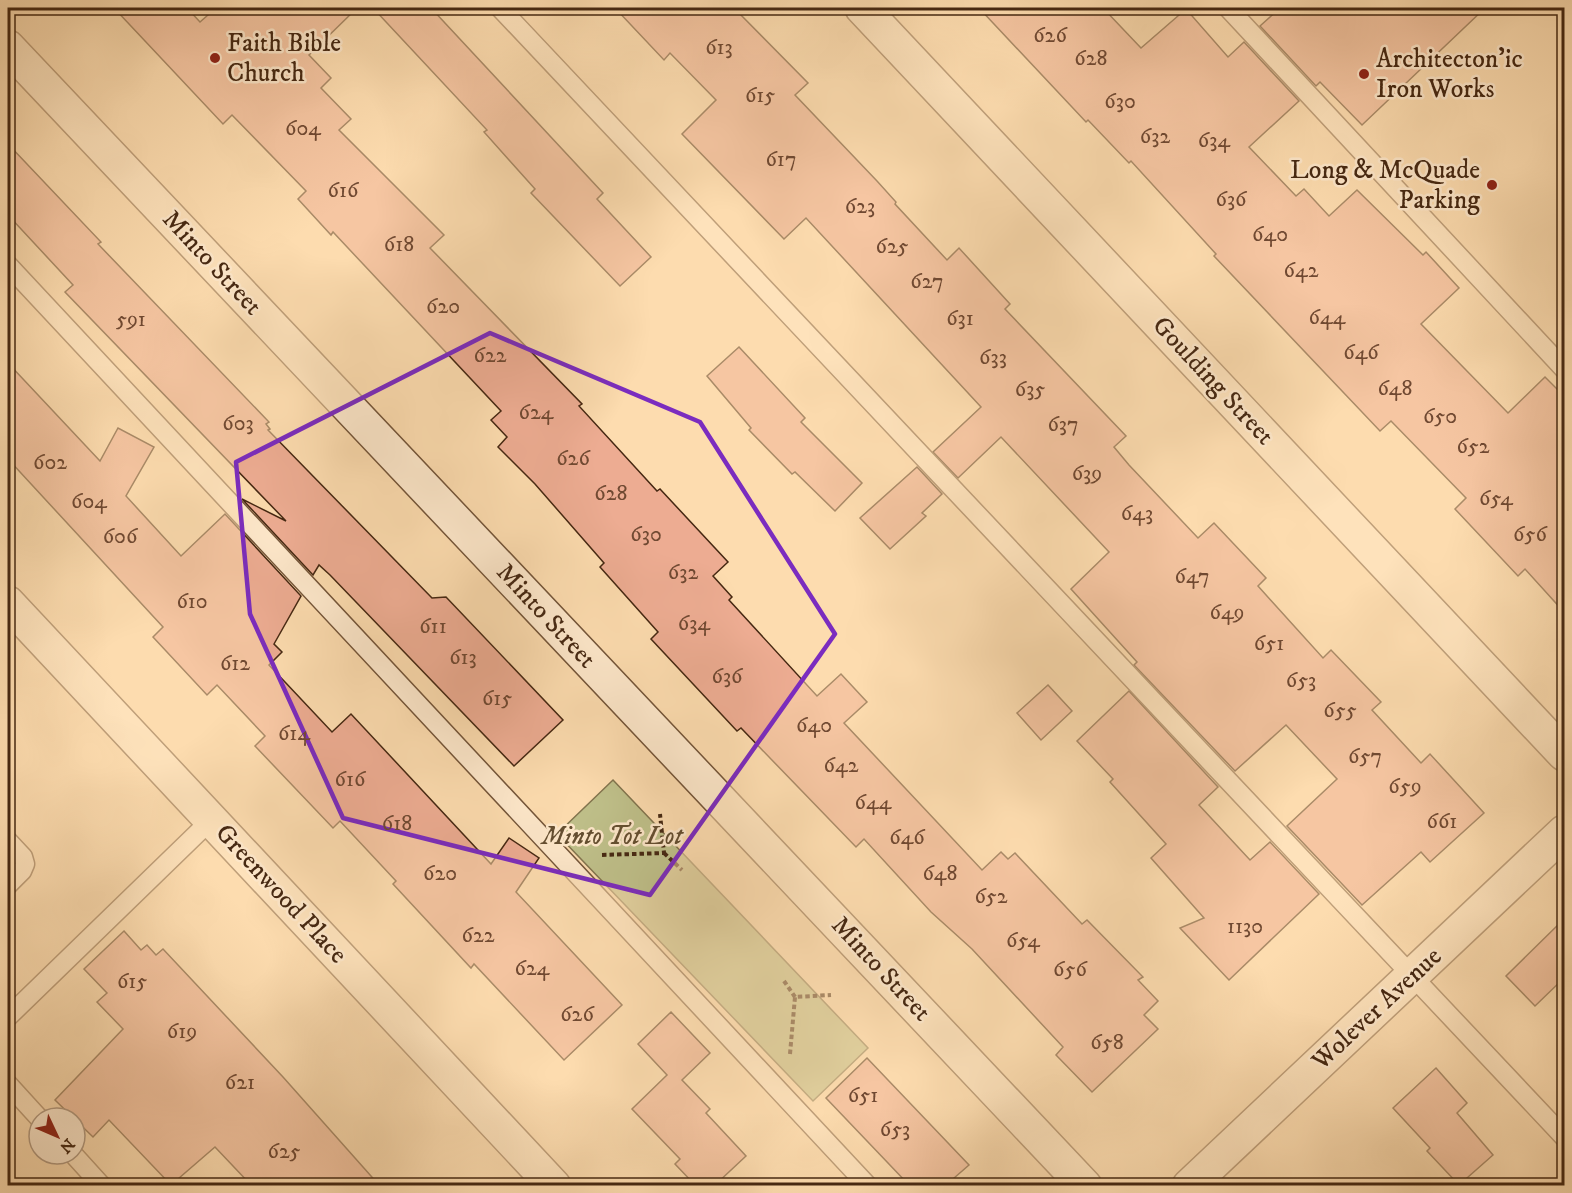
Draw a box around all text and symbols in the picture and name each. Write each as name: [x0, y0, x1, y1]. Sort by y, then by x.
house number: 626: [1033, 22, 1068, 49]
place label: Faith Bible Church: [227, 27, 341, 90]
house number: 613: [705, 34, 733, 61]
place label: Architecton'ic Iron Works: [1376, 43, 1523, 106]
house number: 628: [1074, 45, 1108, 72]
marker: Faith Bible Church: [208, 51, 222, 65]
marker: Architecton'ic Iron Works: [1357, 67, 1371, 81]
house number: 615: [745, 82, 775, 109]
house number: 630: [1104, 88, 1136, 115]
house number: 604: [285, 115, 322, 142]
house number: 632: [1140, 123, 1170, 150]
house number: 634: [1198, 127, 1231, 154]
house number: 617: [765, 146, 797, 173]
place label: Long & McQuade Parking: [1290, 154, 1480, 217]
house number: 616: [328, 177, 360, 204]
marker: Long & McQuade Parking: [1485, 178, 1499, 192]
house number: 636: [1215, 186, 1248, 213]
house number: 623: [845, 193, 875, 220]
street label: Minto Street: [155, 203, 269, 323]
house number: 640: [1252, 221, 1288, 248]
house number: 618: [384, 231, 414, 258]
house number: 625: [875, 233, 909, 260]
house number: 642: [1284, 257, 1319, 284]
house number: 627: [910, 268, 944, 295]
house number: 620: [426, 293, 460, 320]
house number: 644: [1309, 304, 1347, 331]
house number: 631: [946, 305, 974, 332]
house number: 591: [116, 306, 146, 333]
street label: Goulding Street: [1145, 310, 1281, 452]
house number: 646: [1343, 339, 1380, 366]
house number: 622: [473, 342, 507, 369]
house number: 633: [979, 344, 1007, 371]
house number: 648: [1377, 375, 1413, 402]
house number: 635: [1015, 376, 1045, 403]
house number: 624: [519, 399, 555, 426]
house number: 650: [1423, 403, 1457, 430]
house number: 603: [222, 410, 254, 437]
house number: 637: [1047, 411, 1079, 438]
house number: 652: [1456, 433, 1490, 460]
house number: 626: [556, 445, 591, 472]
house number: 602: [33, 449, 67, 476]
house number: 639: [1072, 460, 1102, 487]
house number: 628: [594, 480, 628, 507]
house number: 654: [1479, 485, 1514, 512]
house number: 604: [71, 488, 108, 515]
house number: 643: [1121, 500, 1153, 527]
house number: 630: [630, 521, 662, 548]
house number: 656: [1513, 521, 1548, 548]
house number: 606: [103, 523, 139, 550]
street label: Minto Street: [489, 556, 603, 676]
house number: 632: [668, 559, 698, 586]
house number: 647: [1175, 563, 1210, 590]
house number: 610: [176, 588, 208, 615]
house number: 649: [1209, 599, 1245, 626]
house number: 634: [678, 610, 711, 637]
house number: 611: [419, 613, 447, 640]
house number: 651: [1254, 630, 1284, 657]
house number: 613: [449, 644, 477, 671]
house number: 612: [220, 650, 250, 677]
house number: 636: [711, 663, 744, 690]
house number: 653: [1286, 667, 1316, 694]
house number: 615: [482, 685, 512, 712]
house number: 655: [1323, 697, 1357, 724]
house number: 640: [796, 712, 832, 739]
house number: 614: [278, 720, 311, 747]
house number: 657: [1348, 743, 1382, 770]
house number: 642: [824, 752, 859, 779]
house number: 616: [335, 766, 367, 793]
house number: 659: [1388, 773, 1422, 800]
house number: 644: [855, 789, 893, 816]
house number: 661: [1427, 808, 1457, 835]
house number: 618: [382, 810, 412, 837]
street label: Greenwood Place: [208, 817, 354, 971]
park label: Minto Tot Lot: [540, 820, 684, 853]
house number: 646: [889, 824, 926, 851]
house number: 620: [423, 860, 457, 887]
house number: 648: [922, 860, 958, 887]
house number: 652: [974, 883, 1008, 910]
street label: Minto Street: [824, 909, 938, 1029]
house number: 1130: [1227, 913, 1263, 940]
house number: 622: [461, 922, 495, 949]
house number: 654: [1006, 927, 1041, 954]
street label: Wolever Avenue: [1304, 940, 1449, 1078]
house number: 624: [515, 955, 551, 982]
house number: 656: [1053, 956, 1088, 983]
house number: 615: [117, 968, 147, 995]
house number: 626: [560, 1001, 595, 1028]
house number: 619: [167, 1018, 197, 1045]
house number: 658: [1090, 1029, 1124, 1056]
house number: 621: [225, 1069, 255, 1096]
house number: 651: [848, 1082, 878, 1109]
north arrow: [27, 1106, 87, 1166]
house number: 653: [880, 1116, 910, 1143]
text: N: [55, 1134, 79, 1157]
house number: 625: [267, 1138, 301, 1165]

